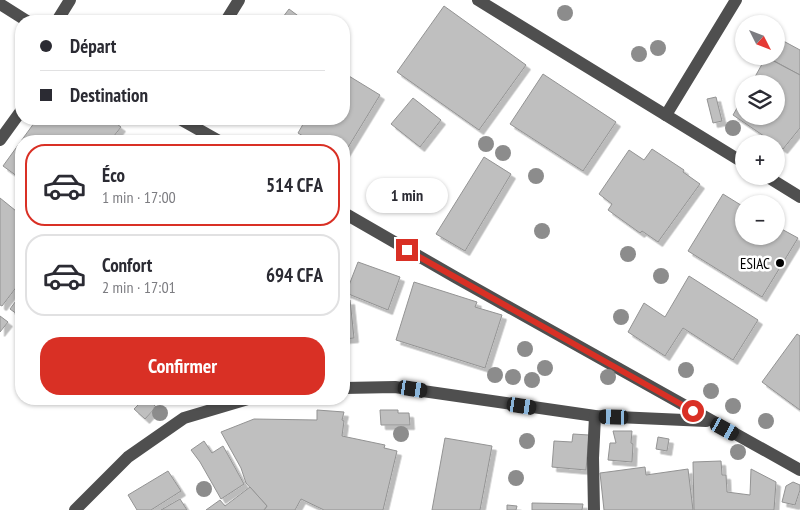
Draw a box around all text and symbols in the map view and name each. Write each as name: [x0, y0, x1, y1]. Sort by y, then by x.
north arrow: [735, 15, 785, 65]
map controls: [735, 15, 785, 245]
text: Départ: [70, 34, 116, 58]
button: layers: [735, 75, 785, 125]
text: Destination: [70, 83, 148, 107]
button: +: [735, 135, 785, 185]
icon: car: [42, 163, 87, 208]
text: Éco: [102, 163, 125, 187]
text: 514 CFA: [266, 173, 323, 197]
callout: 1 min: [366, 178, 448, 212]
text: 1 min: [391, 185, 423, 205]
text: 1 min · 17:00: [102, 187, 176, 207]
button: −: [735, 195, 785, 245]
route end: [396, 239, 418, 261]
icon: car: [42, 253, 87, 298]
text: Confort: [102, 253, 152, 277]
place label: ESIAC: [740, 254, 770, 273]
marker: ESIAC: [774, 257, 786, 269]
text: 694 CFA: [266, 263, 323, 287]
text: 2 min · 17:01: [102, 277, 176, 297]
button: Confirmer: [40, 337, 325, 395]
car: [397, 379, 428, 399]
car: [506, 396, 537, 416]
route start: [682, 400, 704, 422]
car: [598, 409, 629, 425]
car: [708, 415, 741, 443]

